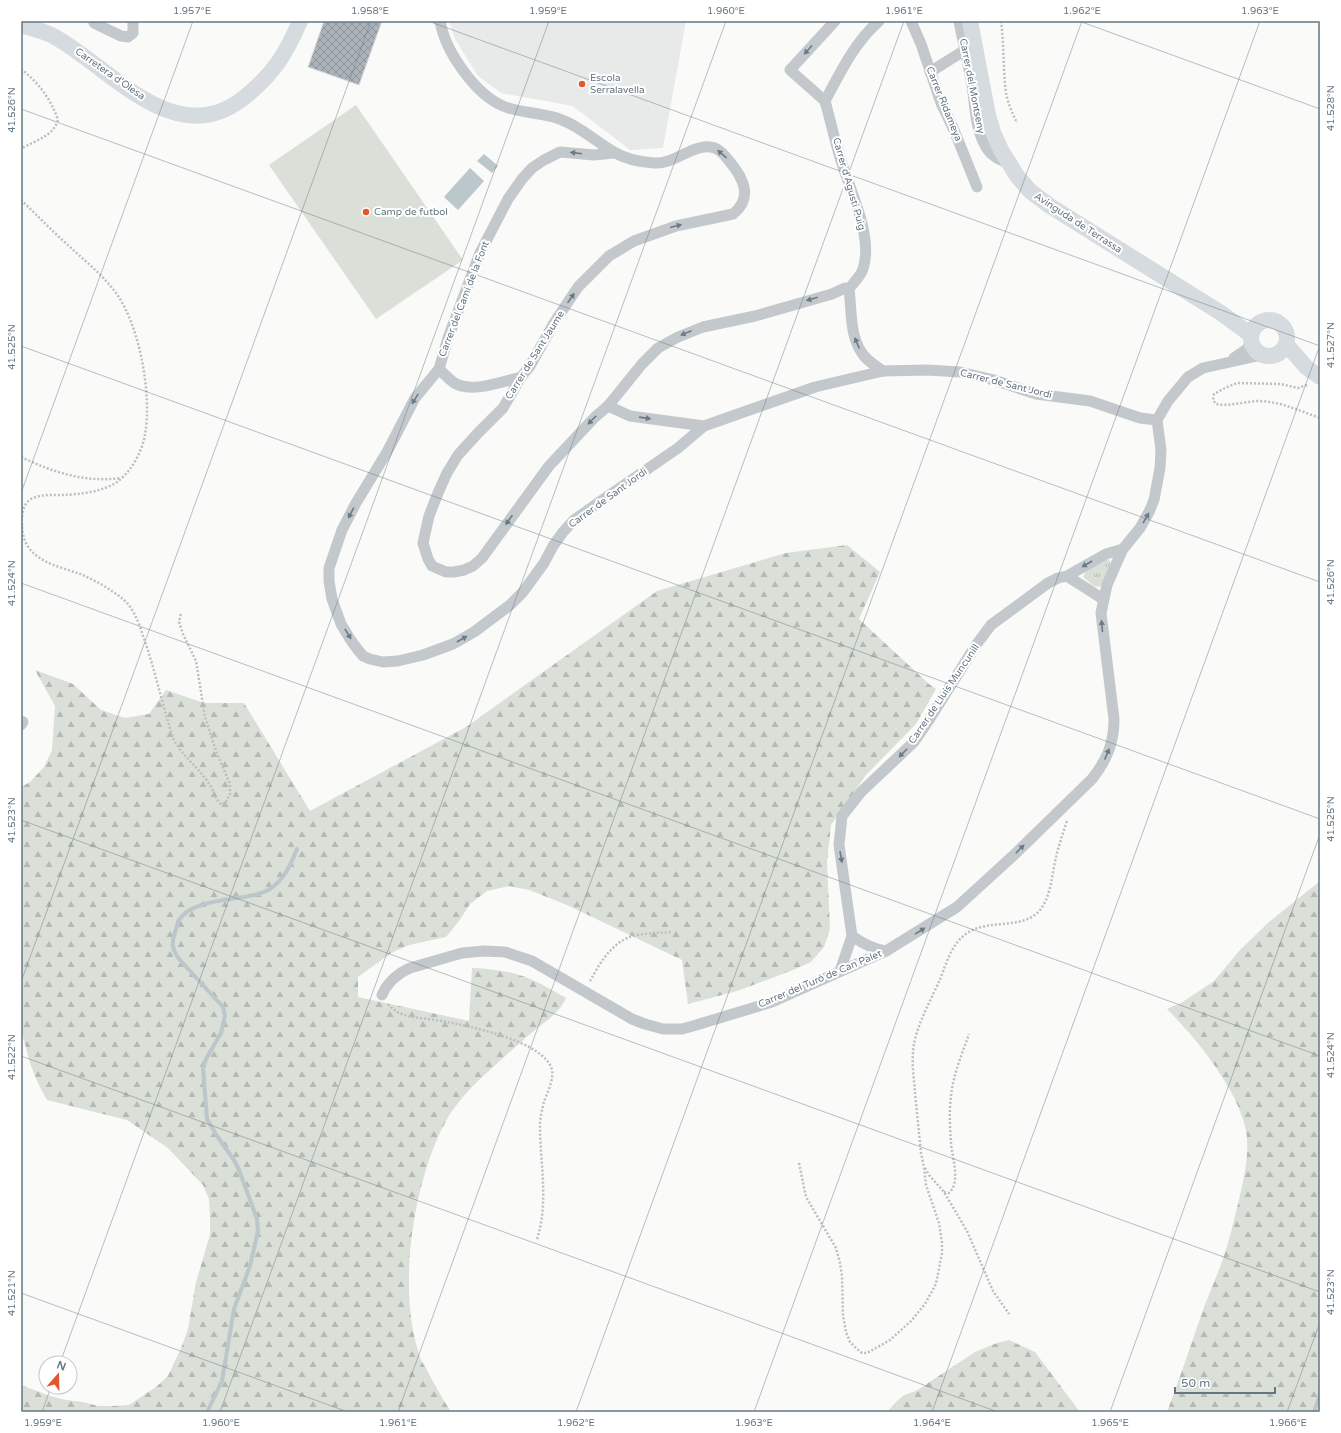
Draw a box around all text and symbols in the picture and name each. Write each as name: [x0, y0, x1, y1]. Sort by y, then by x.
text: 1.957°E: [173, 5, 211, 17]
text: 1.958°E: [351, 5, 389, 17]
text: 1.959°E: [529, 5, 567, 17]
text: 1.960°E: [707, 5, 745, 17]
text: 1.961°E: [885, 5, 923, 17]
text: 1.962°E: [1063, 5, 1101, 17]
text: 1.963°E: [1241, 5, 1279, 17]
street label: Carrer del Montseny: [957, 38, 987, 135]
street label: Carretera d'Olesa: [73, 45, 147, 103]
one-way arrow: [804, 45, 813, 55]
street label: Carrer Ridameya: [924, 65, 964, 143]
place label: Escola Serralavella: [590, 72, 645, 96]
marker: Escola Serralavella: [577, 79, 587, 89]
text: 41.528°N: [1325, 85, 1337, 131]
text: 41.526°N: [6, 87, 18, 133]
street label: Carrer d'Agustí Puig: [830, 136, 868, 232]
one-way arrow: [717, 149, 728, 158]
one-way arrow: [570, 150, 582, 156]
street label: Avinguda de Terrassa: [1032, 190, 1124, 256]
place label: Camp de futbol: [374, 206, 448, 218]
marker: Camp de futbol: [361, 207, 371, 217]
one-way arrow: [670, 223, 682, 229]
street label: Carrer del Camí de la Font: [436, 239, 492, 359]
one-way arrow: [567, 292, 575, 303]
one-way arrow: [806, 297, 818, 303]
street label: Carrer de Sant Jaume: [503, 308, 567, 401]
text: 41.527°N: [1325, 322, 1337, 368]
text: 41.525°N: [6, 324, 18, 370]
one-way arrow: [680, 331, 692, 337]
one-way arrow: [854, 337, 860, 349]
street label: Carrer de Sant Jordi: [959, 367, 1053, 401]
one-way arrow: [411, 394, 419, 405]
one-way arrow: [587, 415, 597, 425]
one-way arrow: [638, 415, 651, 421]
street label: Carrer de Sant Jordi: [566, 465, 650, 531]
one-way arrow: [348, 507, 354, 518]
one-way arrow: [1142, 512, 1149, 524]
one-way arrow: [505, 515, 513, 525]
text: 41.526°N: [1325, 559, 1337, 605]
text: 41.524°N: [6, 560, 18, 606]
one-way arrow: [1081, 560, 1093, 567]
one-way arrow: [1098, 620, 1105, 632]
one-way arrow: [344, 629, 351, 640]
one-way arrow: [456, 636, 467, 643]
street label: Carrer de Lluís Muncunill: [906, 642, 982, 746]
one-way arrow: [898, 748, 908, 757]
one-way arrow: [1105, 748, 1111, 760]
text: 41.525°N: [1325, 796, 1337, 842]
text: 41.523°N: [6, 797, 18, 843]
one-way arrow: [1015, 844, 1025, 854]
one-way arrow: [839, 851, 845, 864]
one-way arrow: [914, 927, 925, 935]
street label: Carrer del Turó de Can Palet: [756, 947, 884, 1011]
text: 41.524°N: [1325, 1032, 1337, 1078]
text: 41.522°N: [6, 1034, 18, 1080]
text: 41.523°N: [1325, 1269, 1337, 1315]
text: 41.521°N: [6, 1270, 18, 1316]
north arrow: [38, 1355, 78, 1395]
text: N: [55, 1358, 68, 1374]
scale bar: [1175, 1369, 1275, 1395]
text: 50 m: [1181, 1376, 1210, 1390]
text: 1.959°E: [24, 1417, 62, 1429]
text: 1.960°E: [202, 1417, 240, 1429]
text: 1.961°E: [379, 1417, 417, 1429]
text: 1.962°E: [557, 1417, 595, 1429]
text: 1.963°E: [735, 1417, 773, 1429]
text: 1.964°E: [913, 1417, 951, 1429]
text: 1.965°E: [1091, 1417, 1129, 1429]
text: 1.966°E: [1269, 1417, 1307, 1429]

